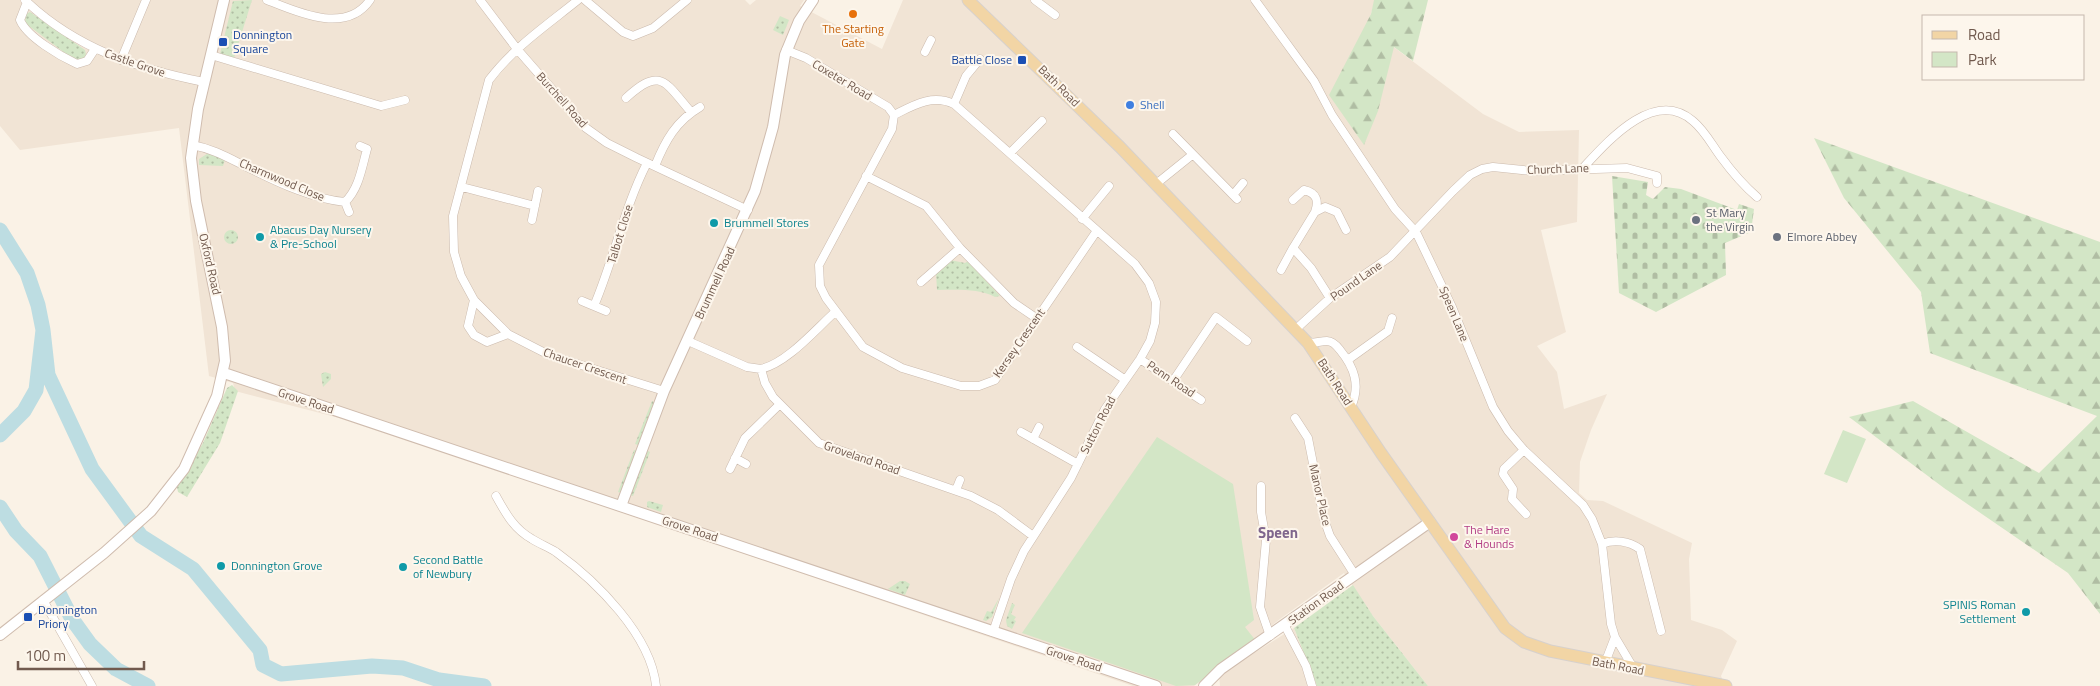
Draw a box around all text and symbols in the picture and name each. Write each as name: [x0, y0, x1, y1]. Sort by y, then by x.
marker: The Starting Gate: [847, 8, 859, 20]
legend: [1922, 15, 2085, 80]
place label: The Starting Gate: [822, 19, 884, 52]
text: Road: [1968, 23, 2000, 46]
place label: Donnington Square: [233, 25, 292, 58]
marker: Donnington Square: [217, 36, 229, 48]
street label: Castle Grove: [102, 43, 168, 82]
text: Park: [1968, 48, 1997, 71]
place label: Battle Close: [951, 50, 1012, 69]
street label: Coxeter Road: [809, 54, 876, 105]
marker: Battle Close: [1016, 54, 1028, 66]
street label: Bath Road: [1034, 60, 1085, 111]
street label: Burchell Road: [532, 67, 593, 132]
place label: Shell: [1140, 95, 1165, 114]
marker: Shell: [1124, 99, 1136, 111]
street label: Charmwood Close: [237, 153, 328, 206]
street label: Church Lane: [1527, 158, 1589, 179]
street label: Talbot Close: [602, 202, 637, 266]
place label: St Mary the Virgin: [1706, 203, 1754, 236]
place label: Brummell Stores: [724, 213, 809, 232]
marker: St Mary the Virgin: [1690, 214, 1702, 226]
marker: Brummell Stores: [708, 217, 720, 229]
place label: Abacus Day Nursery & Pre-School: [270, 220, 372, 253]
place label: Elmore Abbey: [1787, 227, 1857, 246]
street label: Oxford Road: [194, 231, 227, 296]
marker: Abacus Day Nursery & Pre-School: [254, 231, 266, 243]
marker: Elmore Abbey: [1771, 231, 1783, 243]
street label: Brummell Road: [689, 243, 740, 322]
street label: Pound Lane: [1326, 256, 1386, 305]
street label: Speen Lane: [1434, 283, 1475, 344]
street label: Kersey Crescent: [988, 304, 1050, 381]
street label: Chaucer Crescent: [541, 342, 630, 389]
street label: Bath Road: [1313, 354, 1358, 409]
street label: Penn Road: [1143, 355, 1199, 402]
street label: Grove Road: [276, 383, 337, 419]
street label: Sutton Road: [1075, 393, 1120, 457]
street label: Groveland Road: [821, 436, 903, 479]
street label: Manor Place: [1304, 462, 1337, 528]
street label: Grove Road: [660, 511, 721, 547]
place label: The Hare & Hounds: [1464, 520, 1514, 553]
district label: Speen: [1258, 521, 1298, 544]
marker: The Hare & Hounds: [1448, 531, 1460, 543]
place label: Second Battle of Newbury: [413, 550, 483, 583]
place label: Donnington Grove: [231, 556, 322, 575]
marker: Donnington Grove: [215, 560, 227, 572]
marker: Second Battle of Newbury: [397, 561, 409, 573]
street label: Station Road: [1284, 576, 1348, 629]
place label: SPINIS Roman Settlement: [1943, 595, 2017, 628]
place label: Donnington Priory: [38, 600, 97, 633]
marker: SPINIS Roman Settlement: [2020, 606, 2032, 618]
marker: Donnington Priory: [22, 611, 34, 623]
scale bar: [18, 638, 144, 670]
street label: Grove Road: [1044, 641, 1105, 677]
text: 100 m: [25, 644, 66, 667]
street label: Bath Road: [1590, 651, 1646, 680]

